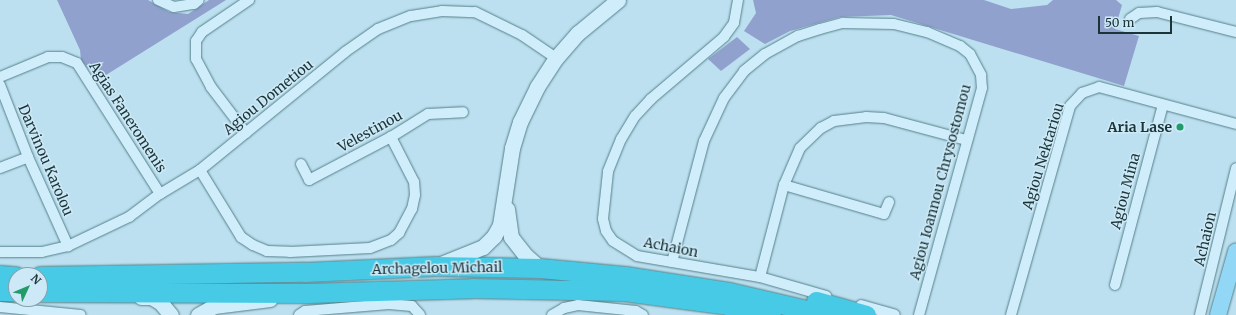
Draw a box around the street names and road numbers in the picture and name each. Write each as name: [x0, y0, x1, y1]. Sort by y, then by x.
street label: Agiou Dometiou: [220, 56, 316, 138]
street label: Agias Faneromenis: [86, 58, 170, 176]
street label: Agiou Ioannou Chrysostomou: [906, 82, 974, 282]
street label: Agiou Nektariou: [1019, 101, 1067, 211]
street label: Darvinou Karolou: [15, 102, 77, 218]
street label: Velestinou: [335, 107, 405, 155]
street label: Agiou Mina: [1107, 151, 1143, 231]
street label: Achaion: [1191, 210, 1219, 268]
street label: Achaion: [642, 233, 700, 261]
street label: Archagelou Michail: [372, 258, 502, 278]

